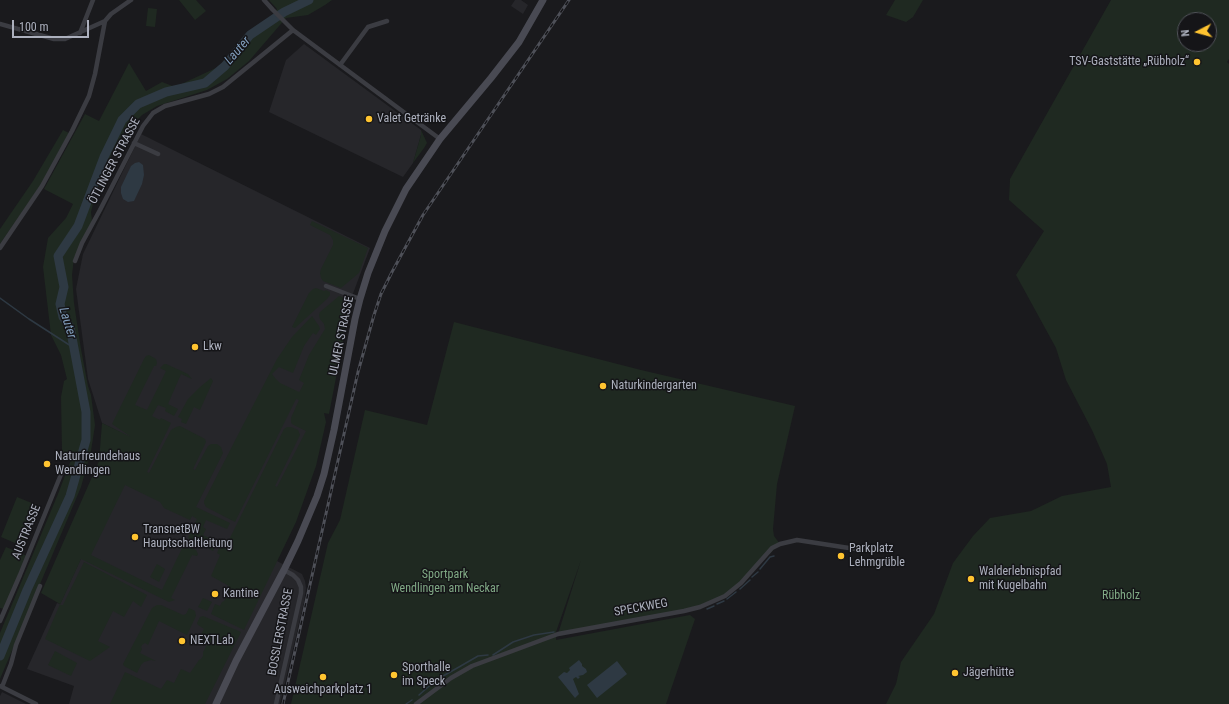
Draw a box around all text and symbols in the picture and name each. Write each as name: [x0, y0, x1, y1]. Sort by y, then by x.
scale bar: [14, 12, 91, 38]
north arrow: [1177, 12, 1217, 52]
text: 100 m: [19, 20, 49, 34]
text: N: [1179, 29, 1192, 37]
water label: Lauter: [222, 34, 254, 68]
place label: TSV-Gaststätte „Rübholz“: [1069, 55, 1189, 69]
marker: TSV-Gaststätte „Rübholz“: [1192, 57, 1202, 67]
place label: Valet Getränke: [377, 112, 446, 126]
marker: Valet Getränke: [364, 114, 374, 124]
street label: ÖTLINGER STRASSE: [86, 115, 144, 207]
street label: ULMER STRASSE: [327, 295, 357, 377]
water label: Lauter: [55, 306, 79, 340]
place label: Lkw: [203, 340, 222, 354]
marker: Lkw: [190, 342, 200, 352]
place label: Naturkindergarten: [611, 379, 697, 393]
marker: Naturkindergarten: [598, 381, 608, 391]
place label: Naturfreundehaus Wendlingen: [55, 450, 140, 478]
marker: Naturfreundehaus Wendlingen: [42, 459, 52, 469]
street label: AUSTRASSE: [10, 503, 44, 561]
place label: TransnetBW Hauptschaltleitung: [143, 523, 233, 551]
marker: TransnetBW Hauptschaltleitung: [130, 532, 140, 542]
place label: Parkplatz Lehmgrüble: [849, 542, 905, 570]
marker: Parkplatz Lehmgrüble: [836, 551, 846, 561]
place label: Walderlebnispfad mit Kugelbahn: [979, 565, 1061, 593]
park label: Sportpark Wendlingen am Neckar: [391, 568, 499, 596]
marker: Walderlebnispfad mit Kugelbahn: [966, 574, 976, 584]
place label: Kantine: [223, 587, 259, 601]
street label: BOSSLERSTRASSE: [265, 587, 297, 677]
marker: Kantine: [210, 589, 220, 599]
park label: Rübholz: [1102, 589, 1140, 603]
street label: SPECKWEG: [613, 596, 669, 620]
place label: NEXTLab: [190, 634, 234, 648]
marker: NEXTLab: [177, 636, 187, 646]
place label: Sporthalle im Speck: [402, 661, 450, 689]
place label: Jägerhütte: [963, 666, 1014, 680]
marker: Jägerhütte: [950, 668, 960, 678]
marker: Sporthalle im Speck: [389, 670, 399, 680]
marker: Ausweichparkplatz 1: [318, 672, 328, 682]
place label: Ausweichparkplatz 1: [274, 683, 372, 697]

